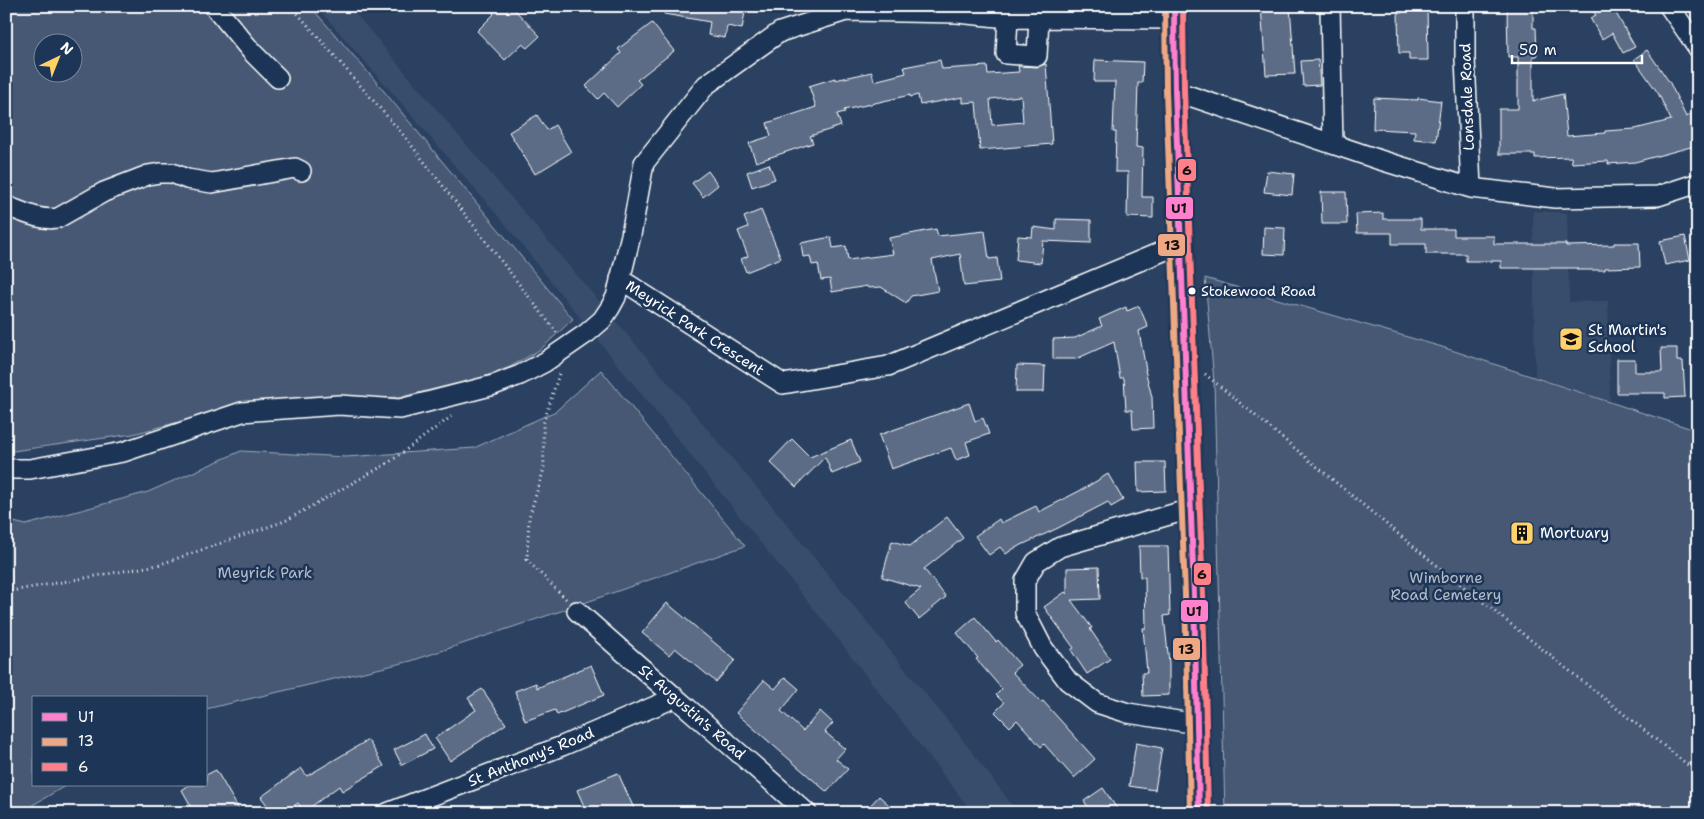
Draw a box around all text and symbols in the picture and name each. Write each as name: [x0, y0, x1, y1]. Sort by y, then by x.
north arrow: [32, 32, 82, 82]
scale bar: [1512, 32, 1642, 64]
text: N: [57, 38, 77, 59]
text: 50 m: [1519, 40, 1557, 60]
street label: Lonsdale Road: [1455, 42, 1479, 151]
line badge: 6: [1177, 158, 1197, 182]
text: 6: [1182, 161, 1192, 179]
line badge: U1: [1165, 196, 1194, 220]
text: U1: [1171, 199, 1187, 217]
line badge: 13: [1157, 233, 1186, 257]
text: 13: [1164, 236, 1180, 254]
street label: Meyrick Park Crescent: [622, 276, 768, 380]
place label: Stokewood Road: [1201, 282, 1316, 300]
marker: Stokewood Road: [1187, 286, 1197, 296]
place label: St Martin's School: [1588, 320, 1667, 357]
school or university icon: St Martin's School: [1558, 326, 1584, 352]
building icon: Mortuary: [1509, 520, 1535, 546]
place label: Mortuary: [1540, 523, 1609, 543]
line badge: 6: [1193, 562, 1212, 586]
park label: Meyrick Park: [218, 563, 312, 583]
text: 6: [1197, 565, 1207, 583]
park label: Wimborne Road Cemetery: [1391, 568, 1501, 605]
line badge: U1: [1180, 599, 1209, 623]
text: U1: [1186, 602, 1202, 620]
line badge: 13: [1172, 637, 1201, 661]
text: 13: [1178, 640, 1194, 658]
street label: St Augustin's Road: [634, 660, 750, 764]
legend: [32, 696, 208, 786]
text: U1: [78, 707, 94, 727]
street label: St Anthony's Road: [465, 722, 598, 791]
text: 13: [78, 731, 94, 751]
text: 6: [78, 757, 89, 777]

